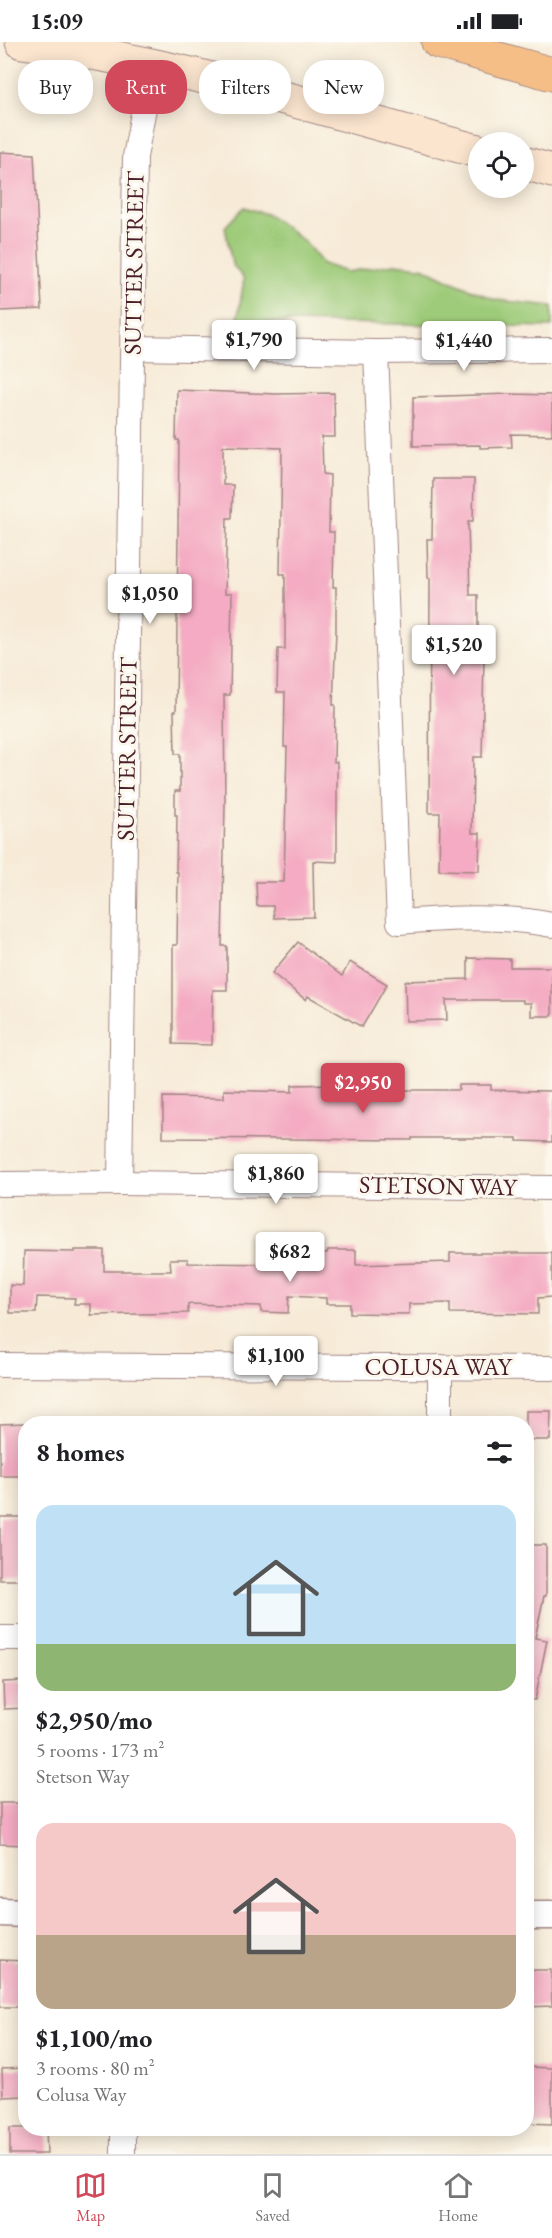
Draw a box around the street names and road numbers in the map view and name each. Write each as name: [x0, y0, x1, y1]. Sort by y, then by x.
street label: SUTTER STREET: [116, 170, 151, 355]
street label: SUTTER STREET: [109, 656, 144, 841]
street label: STETSON WAY: [359, 1169, 518, 1202]
street label: COLUSA WAY: [364, 1351, 513, 1382]

